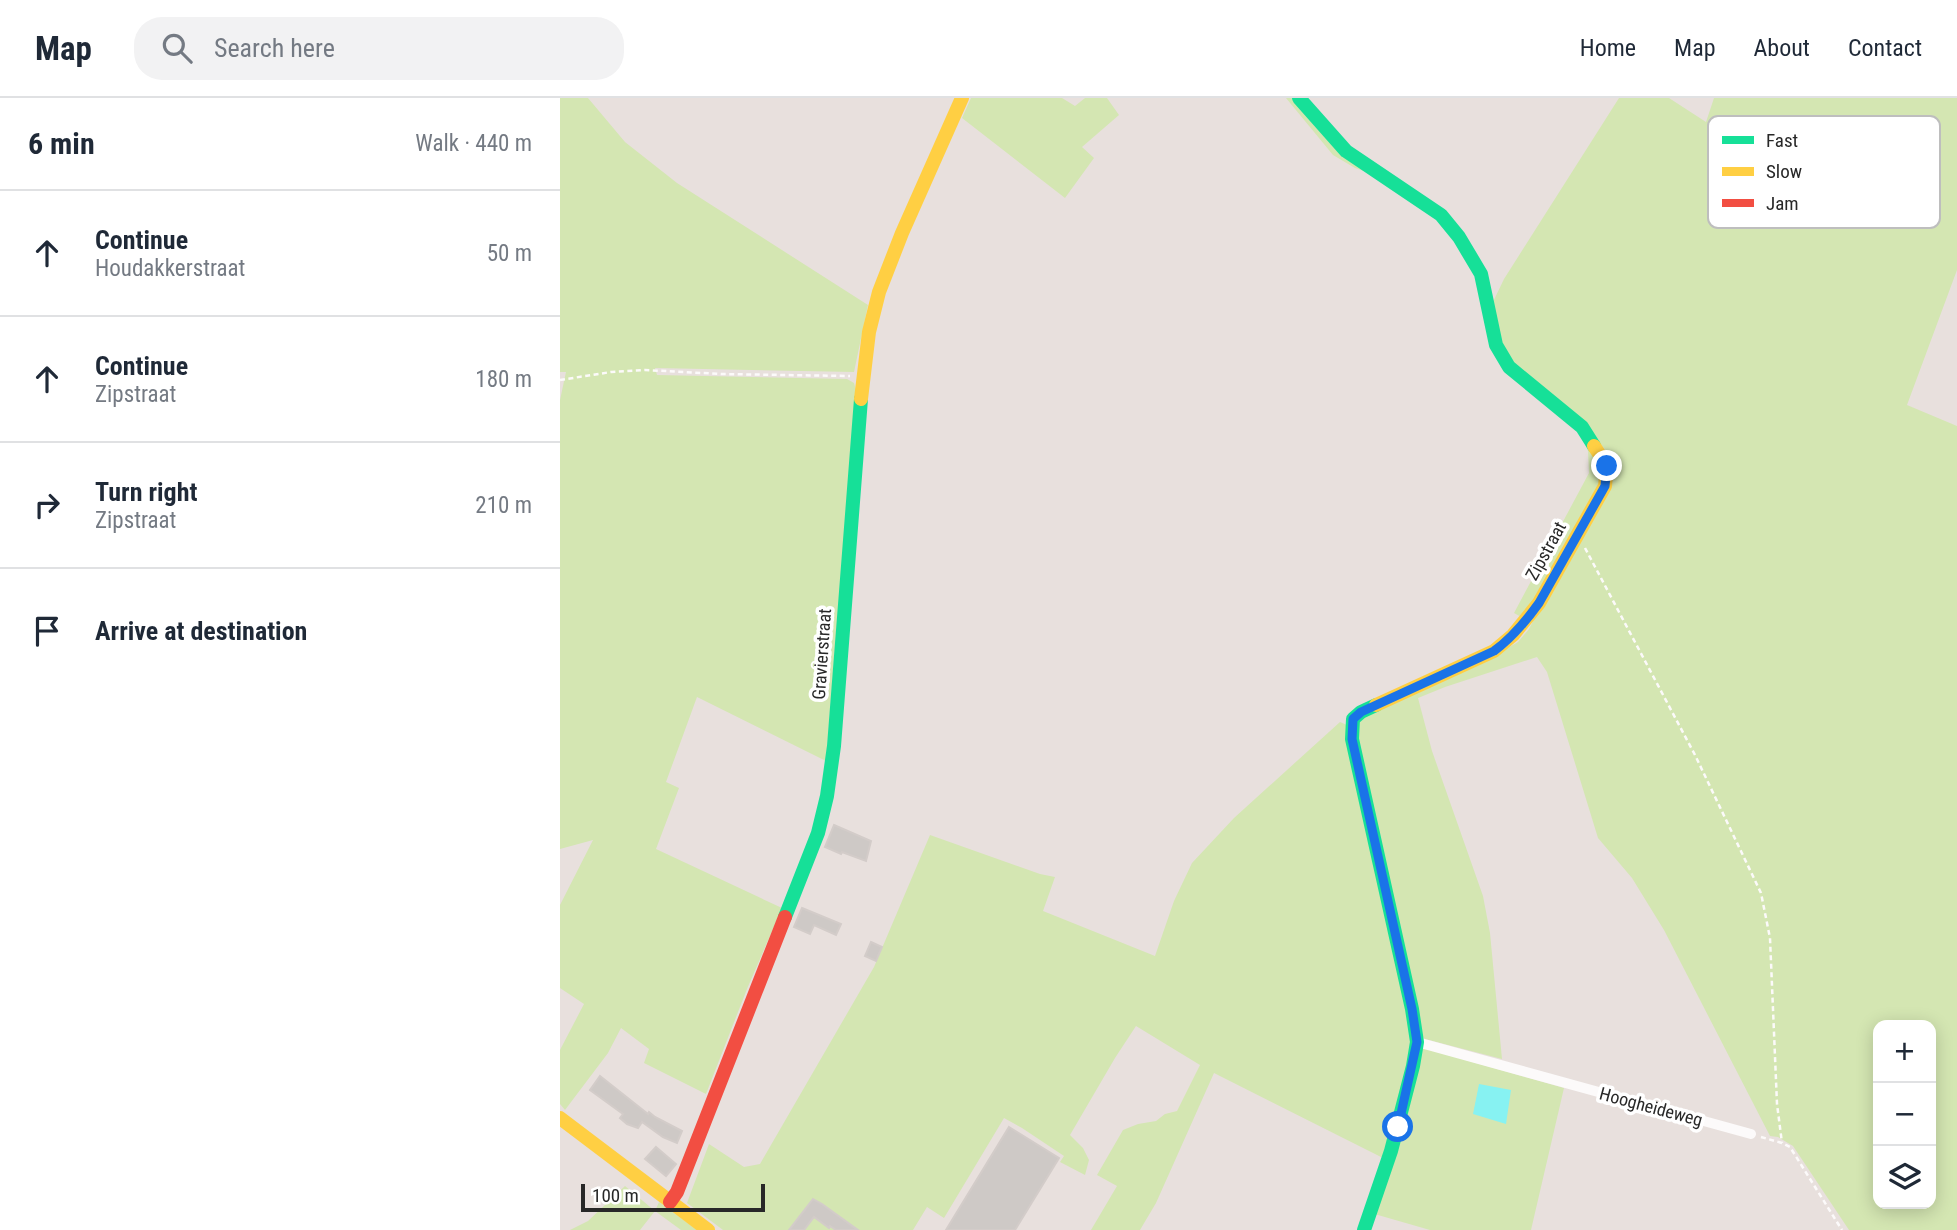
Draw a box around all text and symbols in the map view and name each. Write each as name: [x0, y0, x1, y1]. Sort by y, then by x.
search box: [134, 17, 624, 80]
text: Map: [35, 29, 92, 68]
icon: search: [158, 29, 196, 67]
text: Search here: [214, 33, 335, 63]
text: Home: [1580, 34, 1636, 62]
text: Map: [1674, 34, 1716, 62]
text: About: [1754, 34, 1810, 62]
text: Contact: [1848, 34, 1922, 62]
legend: [1708, 116, 1940, 228]
text: 6 min: [28, 126, 95, 161]
text: Fast: [1766, 129, 1798, 152]
text: Walk · 440 m: [415, 130, 532, 157]
text: Slow: [1766, 160, 1802, 183]
text: Jam: [1766, 192, 1799, 215]
text: Continue: [95, 225, 188, 255]
icon: ahead: [28, 234, 66, 272]
text: 50 m: [487, 240, 532, 267]
text: Houdakkerstraat: [95, 255, 245, 282]
text: Continue: [95, 351, 188, 381]
icon: ahead: [28, 360, 66, 398]
text: 180 m: [475, 366, 532, 393]
text: Zipstraat: [95, 381, 176, 408]
route end: [1591, 450, 1622, 481]
text: Turn right: [95, 477, 197, 507]
icon: right: [28, 486, 66, 524]
text: 210 m: [475, 492, 532, 519]
text: Zipstraat: [95, 507, 176, 534]
street label: Zipstraat: [1521, 518, 1570, 584]
street label: Gravierstraat: [808, 608, 835, 700]
icon: arrive: [28, 612, 66, 650]
text: Arrive at destination: [95, 616, 307, 646]
map controls: [1873, 1020, 1936, 1209]
button: +: [1873, 1020, 1936, 1083]
street label: Hoogheideweg: [1597, 1083, 1705, 1130]
button: −: [1873, 1083, 1936, 1146]
route start: [1382, 1111, 1413, 1142]
button: layers: [1873, 1146, 1936, 1209]
scale bar: [581, 1181, 765, 1213]
text: 100 m: [592, 1184, 639, 1207]

